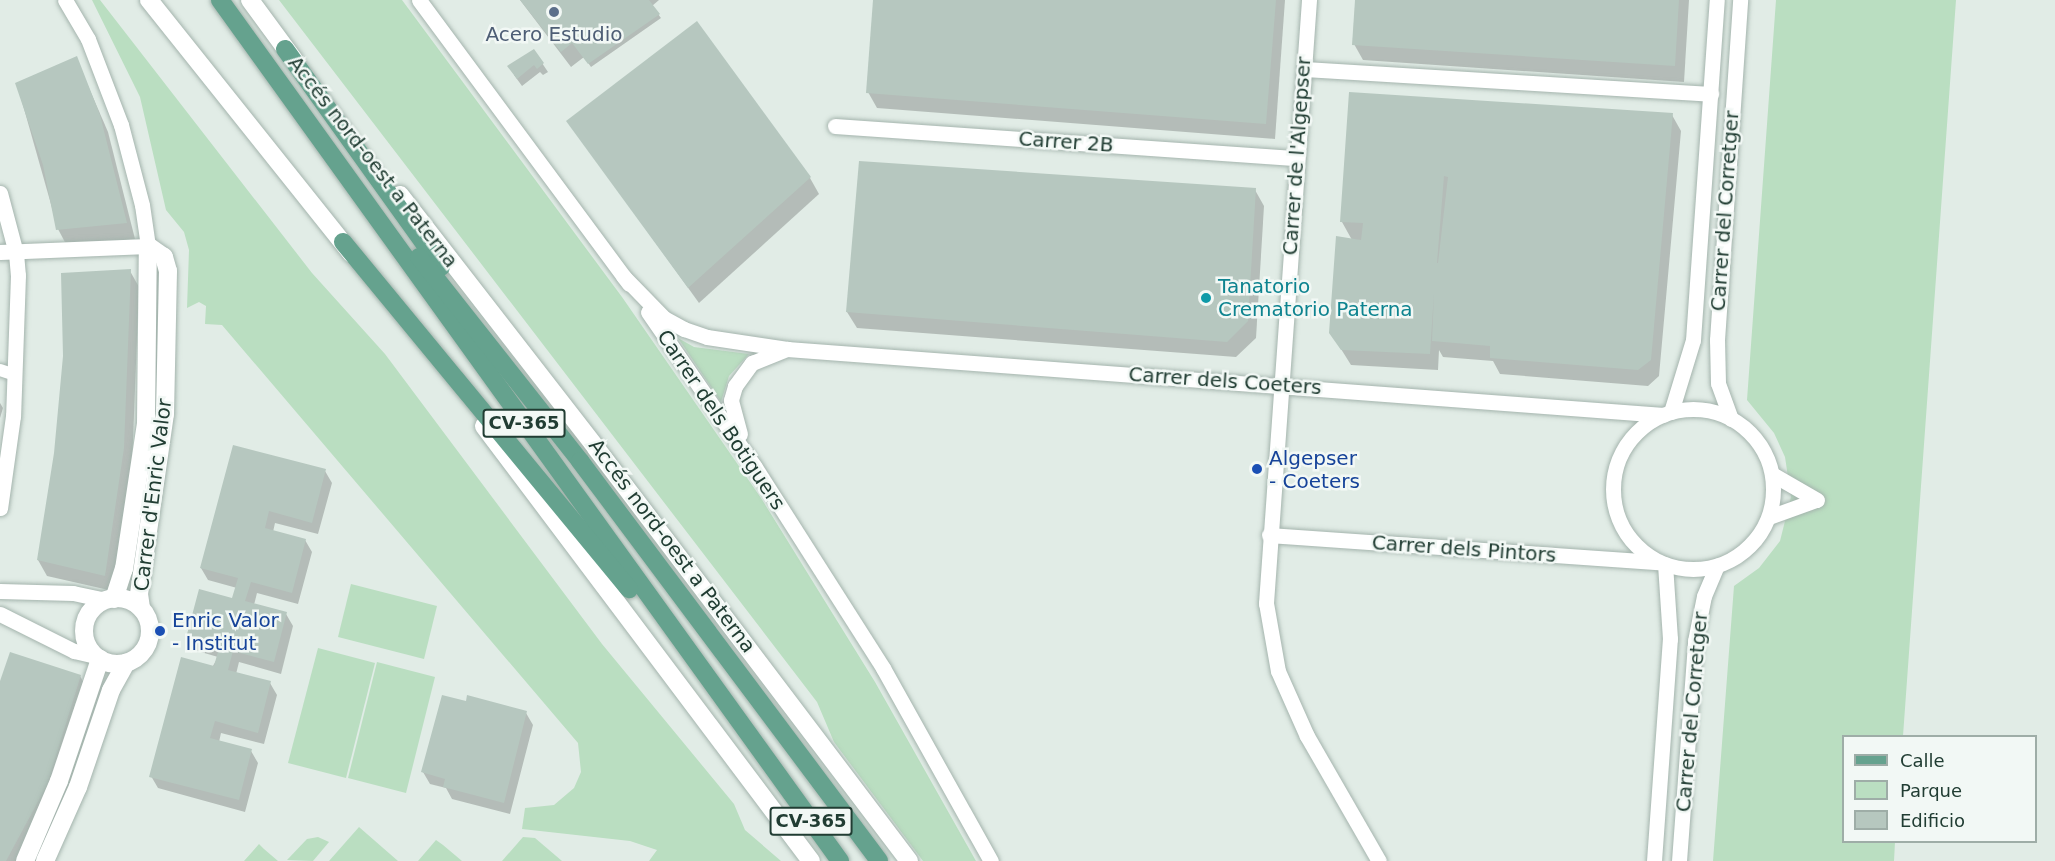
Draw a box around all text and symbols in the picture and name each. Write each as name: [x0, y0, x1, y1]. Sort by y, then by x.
marker: Acero Estudio: [547, 5, 561, 19]
place label: Acero Estudio: [485, 22, 623, 46]
street label: Accés nord-oest a Paterna: [283, 52, 463, 272]
street label: Carrer de l'Algepser: [1278, 56, 1316, 256]
street label: Carrer del Corretger: [1706, 110, 1744, 312]
street label: Carrer 2B: [1018, 127, 1114, 157]
place label: Tanatorio Crematorio Paterna: [1218, 274, 1413, 321]
marker: Tanatorio Crematorio Paterna: [1199, 291, 1213, 305]
street label: Carrer dels Botiguers: [652, 326, 790, 514]
street label: Carrer dels Coeters: [1128, 362, 1322, 400]
street label: Carrer d'Enric Valor: [129, 397, 177, 593]
road number: CV-365: [482, 408, 566, 438]
street label: Accés nord-oest a Paterna: [584, 434, 760, 658]
place label: Algepser - Coeters: [1269, 446, 1360, 493]
marker: Algepser - Coeters: [1250, 462, 1264, 476]
street label: Carrer dels Pintors: [1371, 531, 1557, 567]
place label: Enric Valor - Institut: [172, 608, 279, 655]
street label: Carrer del Corretger: [1671, 611, 1713, 813]
marker: Enric Valor - Institut: [153, 624, 167, 638]
legend: [1842, 735, 2037, 843]
text: Calle: [1900, 750, 1945, 771]
text: Parque: [1900, 780, 1962, 801]
road number: CV-365: [769, 806, 853, 836]
text: Edificio: [1900, 810, 1965, 831]

